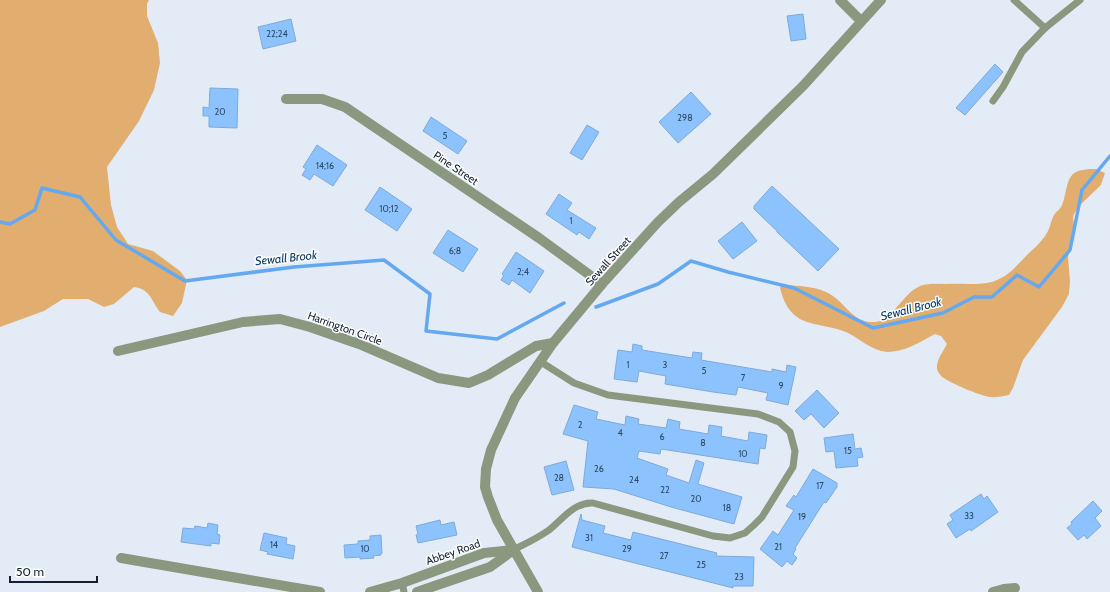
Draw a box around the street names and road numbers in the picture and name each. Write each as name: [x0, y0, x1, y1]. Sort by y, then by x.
street label: Pine Street: [431, 148, 481, 188]
street label: Sewall Street: [582, 233, 634, 288]
street label: Harrington Circle: [306, 308, 384, 348]
street label: Abbey Road: [424, 536, 482, 568]

